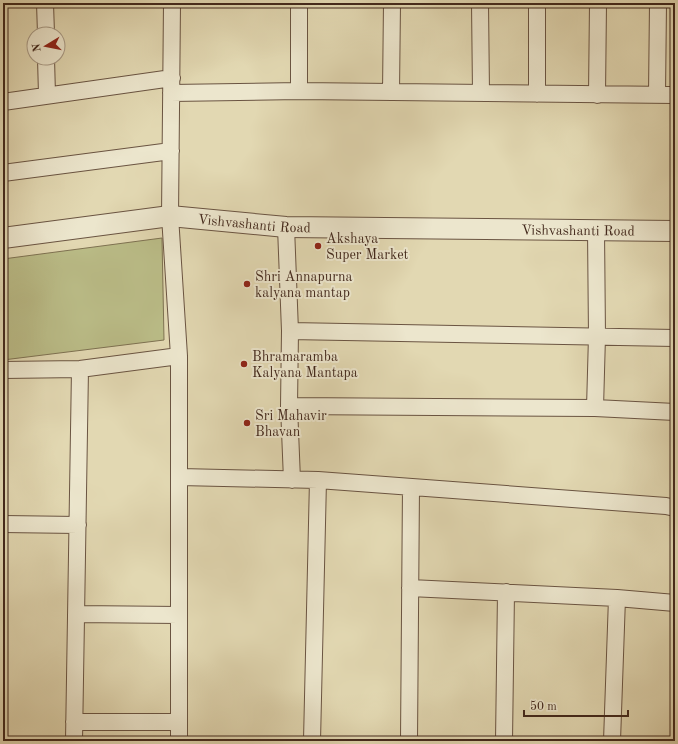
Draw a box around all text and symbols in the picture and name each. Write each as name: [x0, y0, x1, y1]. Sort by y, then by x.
north arrow: [26, 26, 66, 66]
text: N: [31, 42, 44, 53]
street label: Vishvashanti Road: [197, 213, 311, 235]
street label: Vishvashanti Road: [521, 223, 635, 239]
place label: Akshaya Super Market: [326, 232, 409, 262]
marker: Akshaya Super Market: [313, 241, 323, 251]
place label: Shri Annapurna kalyana mantap: [255, 270, 352, 300]
marker: Shri Annapurna kalyana mantap: [242, 279, 252, 289]
place label: Bhramaramba Kalyana Mantapa: [252, 350, 358, 380]
marker: Bhramaramba Kalyana Mantapa: [239, 359, 249, 369]
place label: Sri Mahavir Bhavan: [255, 409, 327, 439]
marker: Sri Mahavir Bhavan: [242, 418, 252, 428]
scale bar: [524, 692, 628, 718]
text: 50 m: [530, 700, 557, 713]

